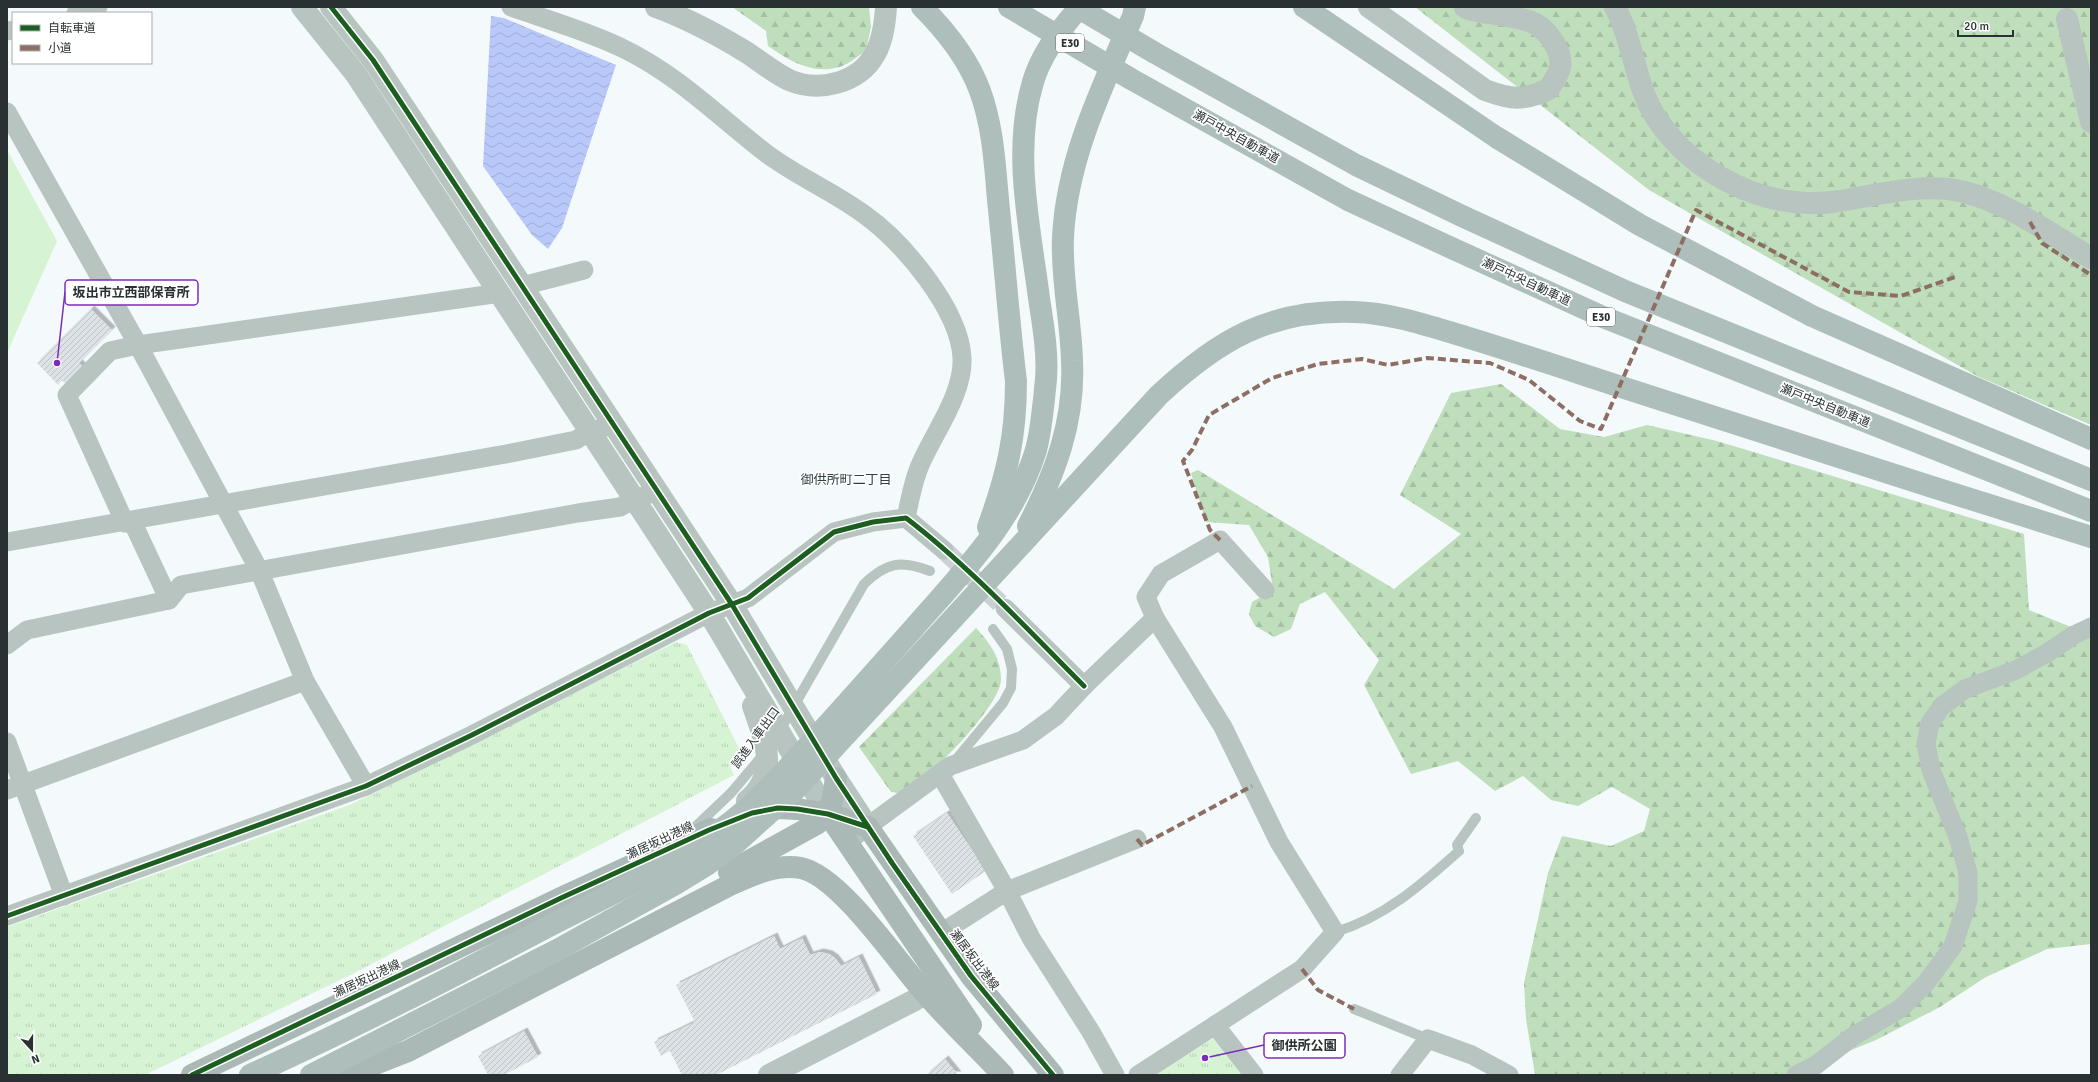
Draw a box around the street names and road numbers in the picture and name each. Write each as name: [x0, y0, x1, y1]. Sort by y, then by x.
road number: E30: [1056, 34, 1084, 52]
street label: 瀬戸中央自動車道: [1190, 107, 1282, 167]
street label: 瀬戸中央自動車道: [1479, 255, 1573, 309]
road number: E30: [1587, 308, 1615, 326]
street label: 瀬戸中央自動車道: [1778, 381, 1872, 431]
street label: 誤進入車出口: [729, 704, 783, 772]
street label: 瀬居坂出港線: [624, 819, 696, 863]
street label: 瀬居坂出港線: [946, 927, 1002, 993]
street label: 瀬居坂出港線: [331, 957, 403, 1001]

